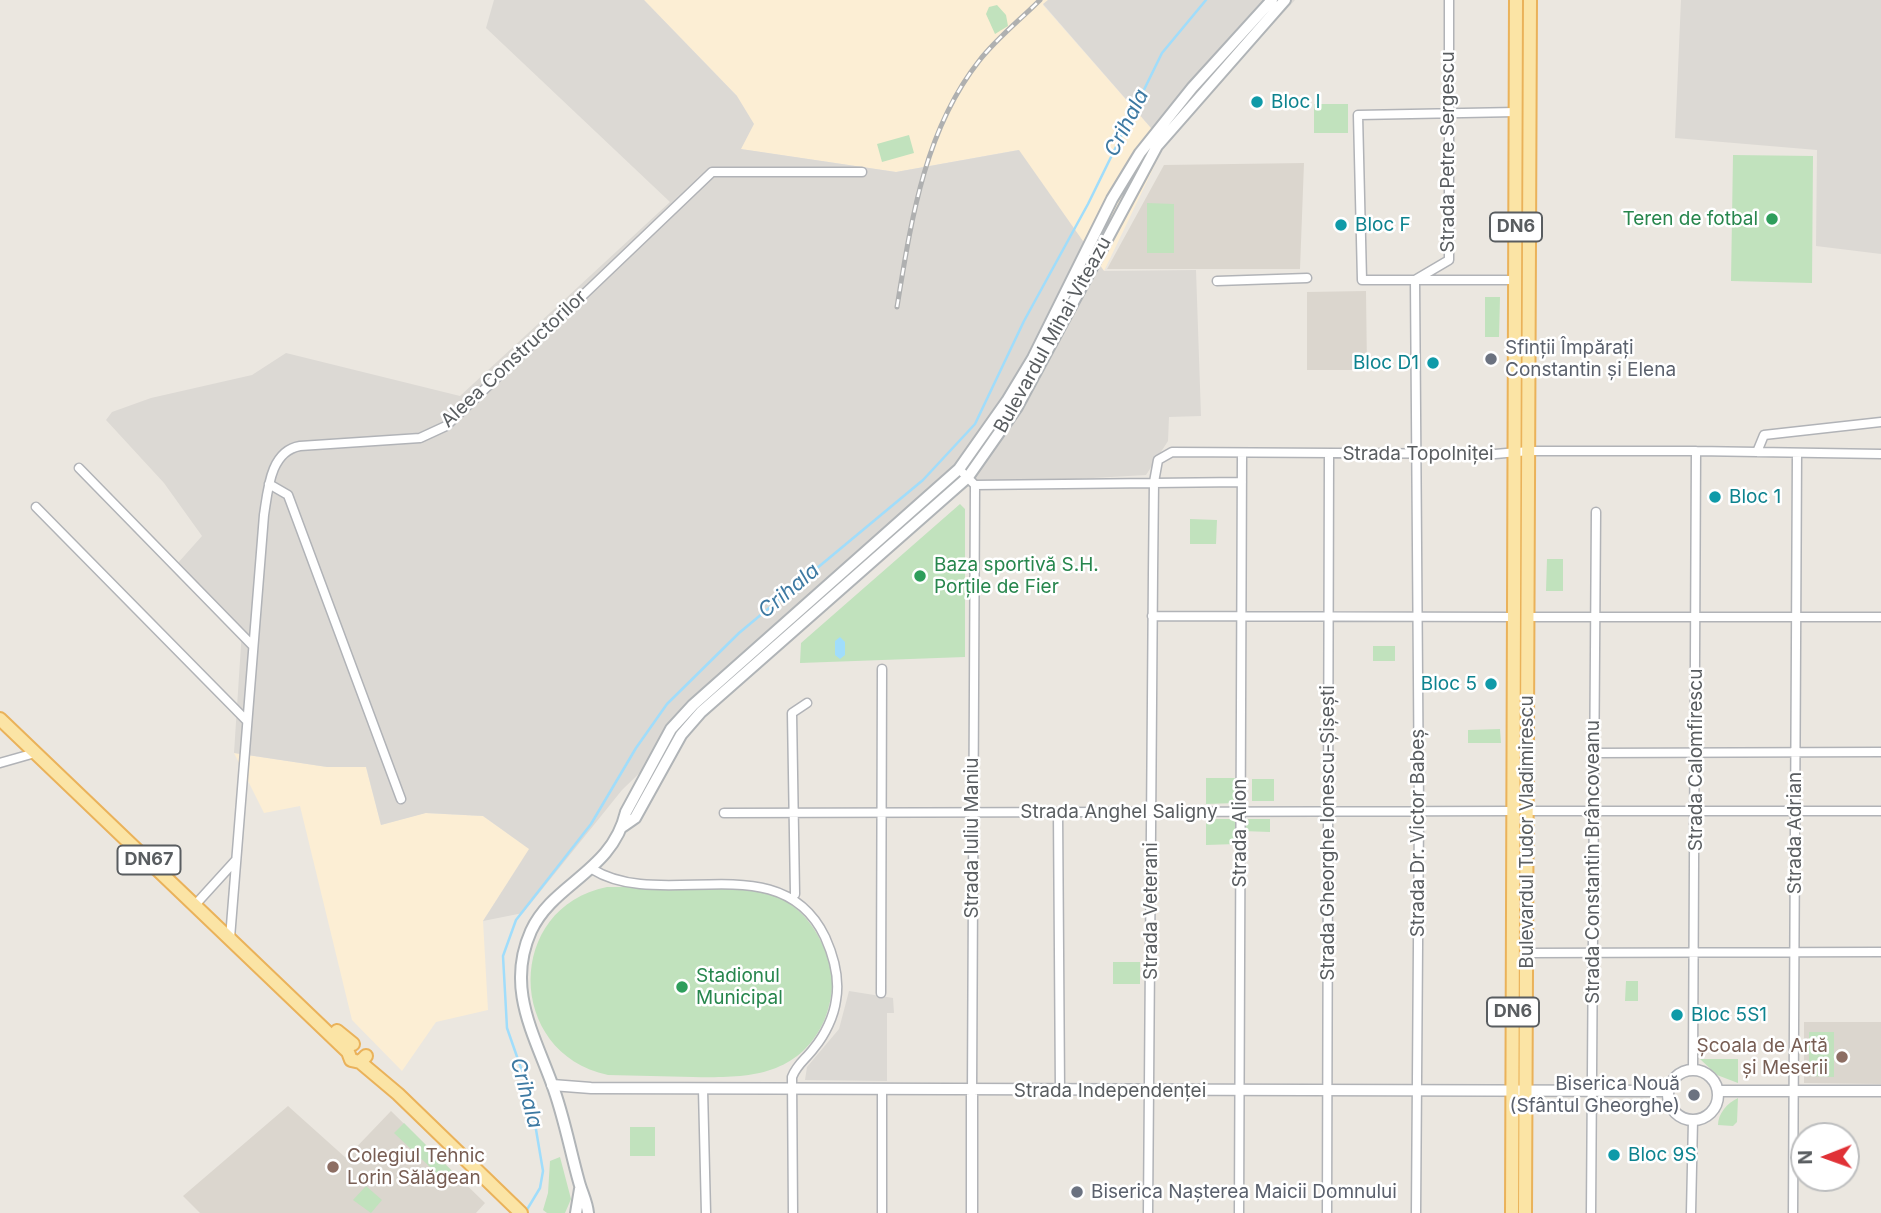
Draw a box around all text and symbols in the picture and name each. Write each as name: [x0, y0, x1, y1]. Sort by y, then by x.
street label: Strada Petre Sergescu: [1437, 51, 1459, 253]
water label: Crihala: [1099, 85, 1155, 161]
place label: Bloc I: [1271, 91, 1321, 113]
marker: Bloc I: [1249, 94, 1265, 110]
place label: Teren de fotbal: [1622, 208, 1758, 230]
marker: Teren de fotbal: [1764, 211, 1780, 227]
road number: DN6: [1490, 212, 1542, 242]
place label: Bloc F: [1355, 214, 1411, 236]
marker: Bloc F: [1333, 217, 1349, 233]
street label: Bulevardul Mihai Viteazu: [989, 233, 1117, 437]
street label: Aleea Constructorilor: [437, 286, 591, 432]
place label: Sfinții Împărați Constantin și Elena: [1505, 337, 1676, 381]
marker: Sfinții Împărați Constantin și Elena: [1483, 351, 1499, 367]
place label: Bloc D1: [1353, 352, 1419, 374]
marker: Bloc D1: [1425, 355, 1441, 371]
street label: Strada Topolniței: [1342, 443, 1494, 465]
place label: Bloc 1: [1729, 486, 1781, 508]
marker: Bloc 1: [1707, 489, 1723, 505]
place label: Baza sportivă S.H. Porțile de Fier: [934, 554, 1099, 598]
water label: Crihala: [753, 558, 825, 624]
marker: Baza sportivă S.H. Porțile de Fier: [912, 568, 928, 584]
street label: Strada Calomfirescu: [1685, 669, 1707, 851]
place label: Bloc 5: [1421, 673, 1477, 695]
marker: Bloc 5: [1483, 676, 1499, 692]
street label: Strada Gheorghe Ionescu-Șișești: [1317, 685, 1339, 981]
street label: Bulevardul Tudor Vladimirescu: [1516, 695, 1538, 969]
street label: Strada Constantin Brâncoveanu: [1582, 720, 1604, 1004]
street label: Strada Dr. Victor Babeș: [1407, 729, 1429, 937]
street label: Strada Iuliu Maniu: [961, 758, 983, 918]
street label: Strada Adrian: [1784, 772, 1806, 894]
street label: Strada Alion: [1229, 779, 1251, 887]
street label: Strada Anghel Saligny: [1020, 801, 1218, 823]
street label: Strada Veterani: [1140, 842, 1162, 980]
road number: DN67: [118, 846, 180, 874]
place label: Stadionul Municipal: [696, 965, 783, 1009]
marker: Stadionul Municipal: [674, 979, 690, 995]
road number: DN6: [1487, 998, 1539, 1027]
place label: Bloc 5S1: [1691, 1004, 1767, 1026]
marker: Bloc 5S1: [1669, 1007, 1685, 1023]
place label: Școala de Artă și Meserii: [1697, 1035, 1828, 1079]
marker: Școala de Artă și Meserii: [1834, 1049, 1850, 1065]
water label: Crihala: [505, 1055, 547, 1131]
place label: Biserica Nouă (Sfântul Gheorghe): [1509, 1073, 1680, 1117]
street label: Strada Independenței: [1014, 1080, 1206, 1102]
marker: Biserica Nouă (Sfântul Gheorghe): [1686, 1087, 1702, 1103]
north arrow: [1790, 1122, 1860, 1192]
place label: Bloc 9S: [1628, 1144, 1697, 1166]
place label: Colegiul Tehnic Lorin Sălăgean: [347, 1145, 485, 1189]
marker: Bloc 9S: [1606, 1147, 1622, 1163]
text: N: [1794, 1150, 1817, 1165]
marker: Colegiul Tehnic Lorin Sălăgean: [325, 1159, 341, 1175]
place label: Biserica Nașterea Maicii Domnului: [1091, 1181, 1397, 1203]
marker: Biserica Nașterea Maicii Domnului: [1069, 1184, 1085, 1200]

